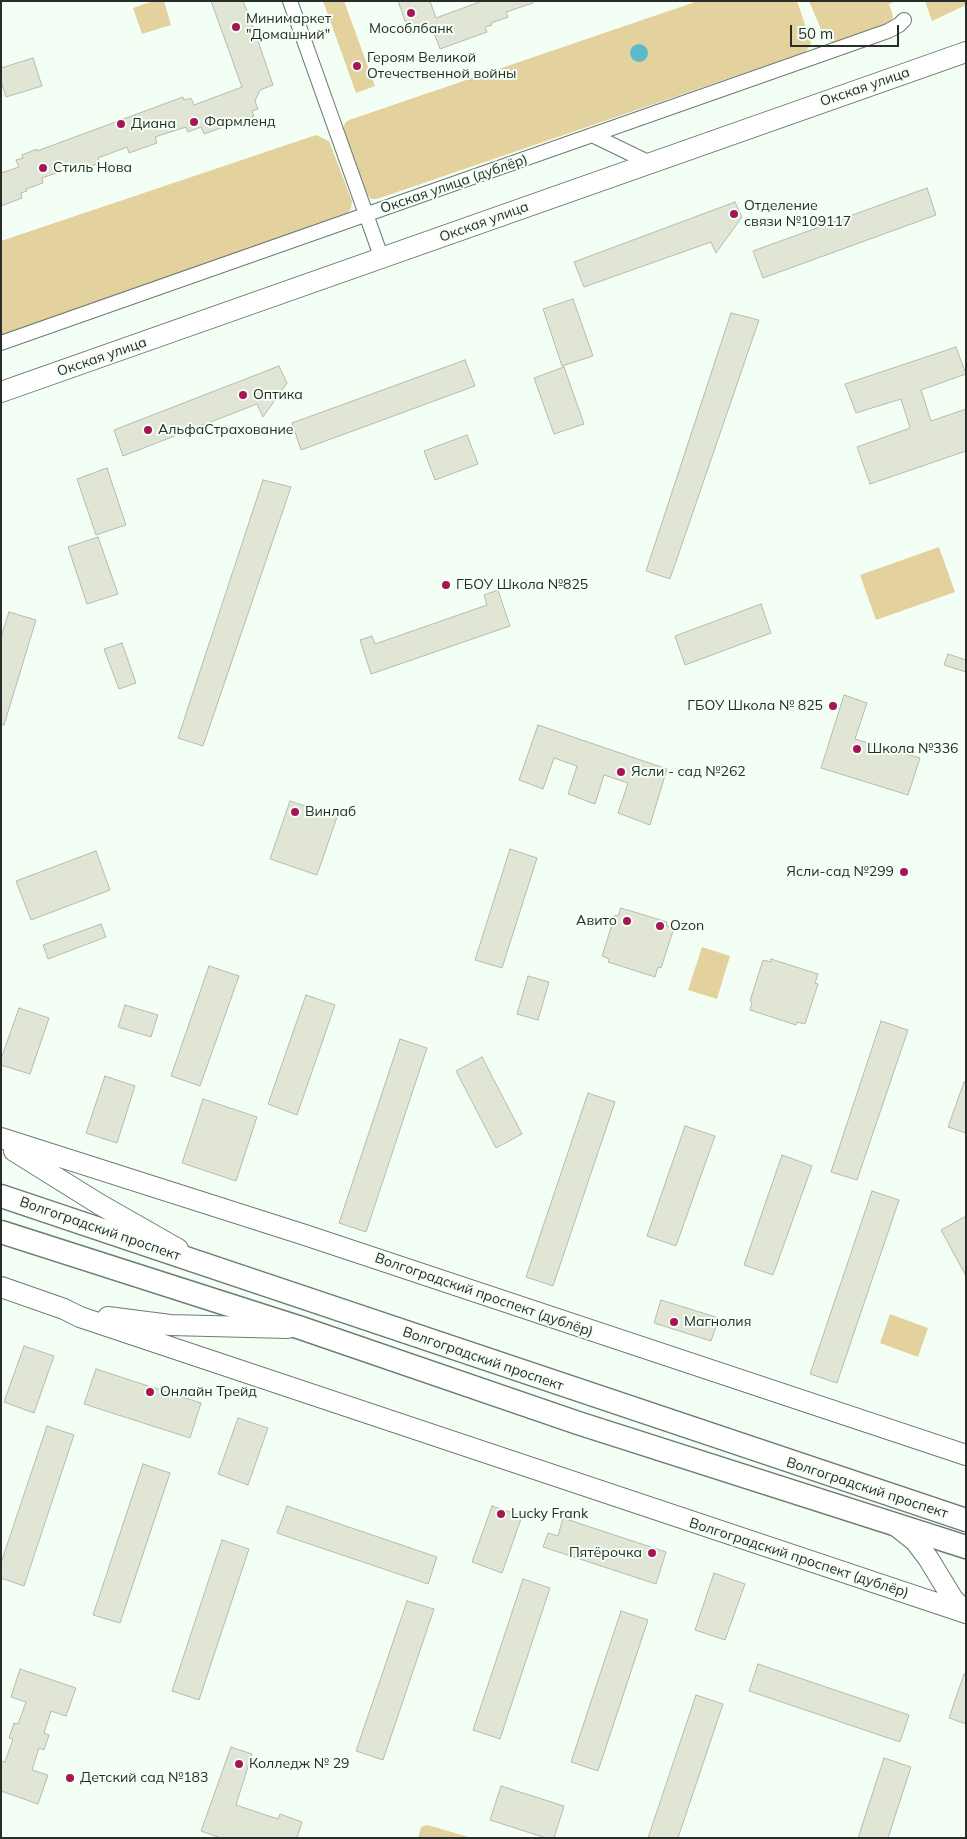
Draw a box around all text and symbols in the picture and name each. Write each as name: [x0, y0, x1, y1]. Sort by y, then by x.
marker: Мособлбанк: [405, 7, 417, 19]
place label: Минимаркет "Домашний": [246, 11, 331, 44]
scale bar: [792, 15, 901, 47]
marker: Минимаркет "Домашний": [230, 21, 242, 33]
place label: Мособлбанк: [369, 21, 453, 37]
text: 50 m: [798, 24, 833, 43]
place label: Героям Великой Отечественной войны: [367, 50, 516, 82]
marker: Героям Великой Отечественной войны: [351, 60, 363, 72]
street label: Окская улица: [818, 64, 912, 110]
place label: Фармленд: [204, 114, 276, 130]
place label: Диана: [131, 116, 176, 132]
marker: Фармленд: [188, 116, 200, 128]
marker: Диана: [115, 118, 127, 130]
street label: Окская улица (дублёр): [378, 151, 530, 217]
place label: Стиль Нова: [53, 160, 132, 176]
marker: Стиль Нова: [37, 162, 49, 174]
street label: Окская улица: [437, 198, 531, 246]
place label: Отделение связи №109117: [744, 198, 851, 230]
marker: Отделение связи №109117: [728, 208, 740, 220]
street label: Окская улица: [55, 334, 149, 380]
place label: Оптика: [253, 387, 303, 403]
marker: Оптика: [237, 389, 249, 401]
place label: АльфаСтрахование: [158, 422, 294, 438]
marker: АльфаСтрахование: [142, 424, 154, 436]
place label: ГБОУ Школа №825: [456, 577, 588, 593]
marker: ГБОУ Школа №825: [440, 579, 452, 591]
place label: ГБОУ Школа № 825: [687, 698, 823, 714]
marker: ГБОУ Школа № 825: [827, 700, 839, 712]
place label: Школа №336: [867, 741, 958, 757]
marker: Школа №336: [851, 743, 863, 755]
place label: Ясли - сад №262: [631, 764, 746, 780]
marker: Ясли - сад №262: [615, 766, 627, 778]
place label: Винлаб: [305, 804, 356, 820]
marker: Винлаб: [289, 806, 301, 818]
place label: Ясли-сад №299: [786, 864, 894, 880]
marker: Ясли-сад №299: [898, 866, 910, 878]
place label: Авито: [576, 913, 617, 929]
marker: Авито: [621, 915, 633, 927]
place label: Ozon: [670, 918, 704, 934]
marker: Ozon: [654, 920, 666, 932]
street label: Волгоградский проспект: [17, 1194, 183, 1264]
street label: Волгоградский проспект (дублёр): [373, 1250, 595, 1340]
place label: Магнолия: [684, 1314, 751, 1330]
marker: Магнолия: [668, 1316, 680, 1328]
street label: Волгоградский проспект: [400, 1324, 566, 1394]
place label: Онлайн Трейд: [160, 1384, 257, 1400]
marker: Онлайн Трейд: [144, 1386, 156, 1398]
street label: Волгоградский проспект: [784, 1454, 950, 1522]
place label: Lucky Frank: [511, 1506, 588, 1522]
marker: Lucky Frank: [495, 1508, 507, 1520]
street label: Волгоградский проспект (дублёр): [687, 1514, 911, 1602]
place label: Пятёрочка: [569, 1545, 642, 1561]
marker: Пятёрочка: [646, 1547, 658, 1559]
place label: Колледж № 29: [249, 1756, 349, 1772]
marker: Колледж № 29: [233, 1758, 245, 1770]
place label: Детский сад №183: [80, 1770, 208, 1786]
marker: Детский сад №183: [64, 1772, 76, 1784]

